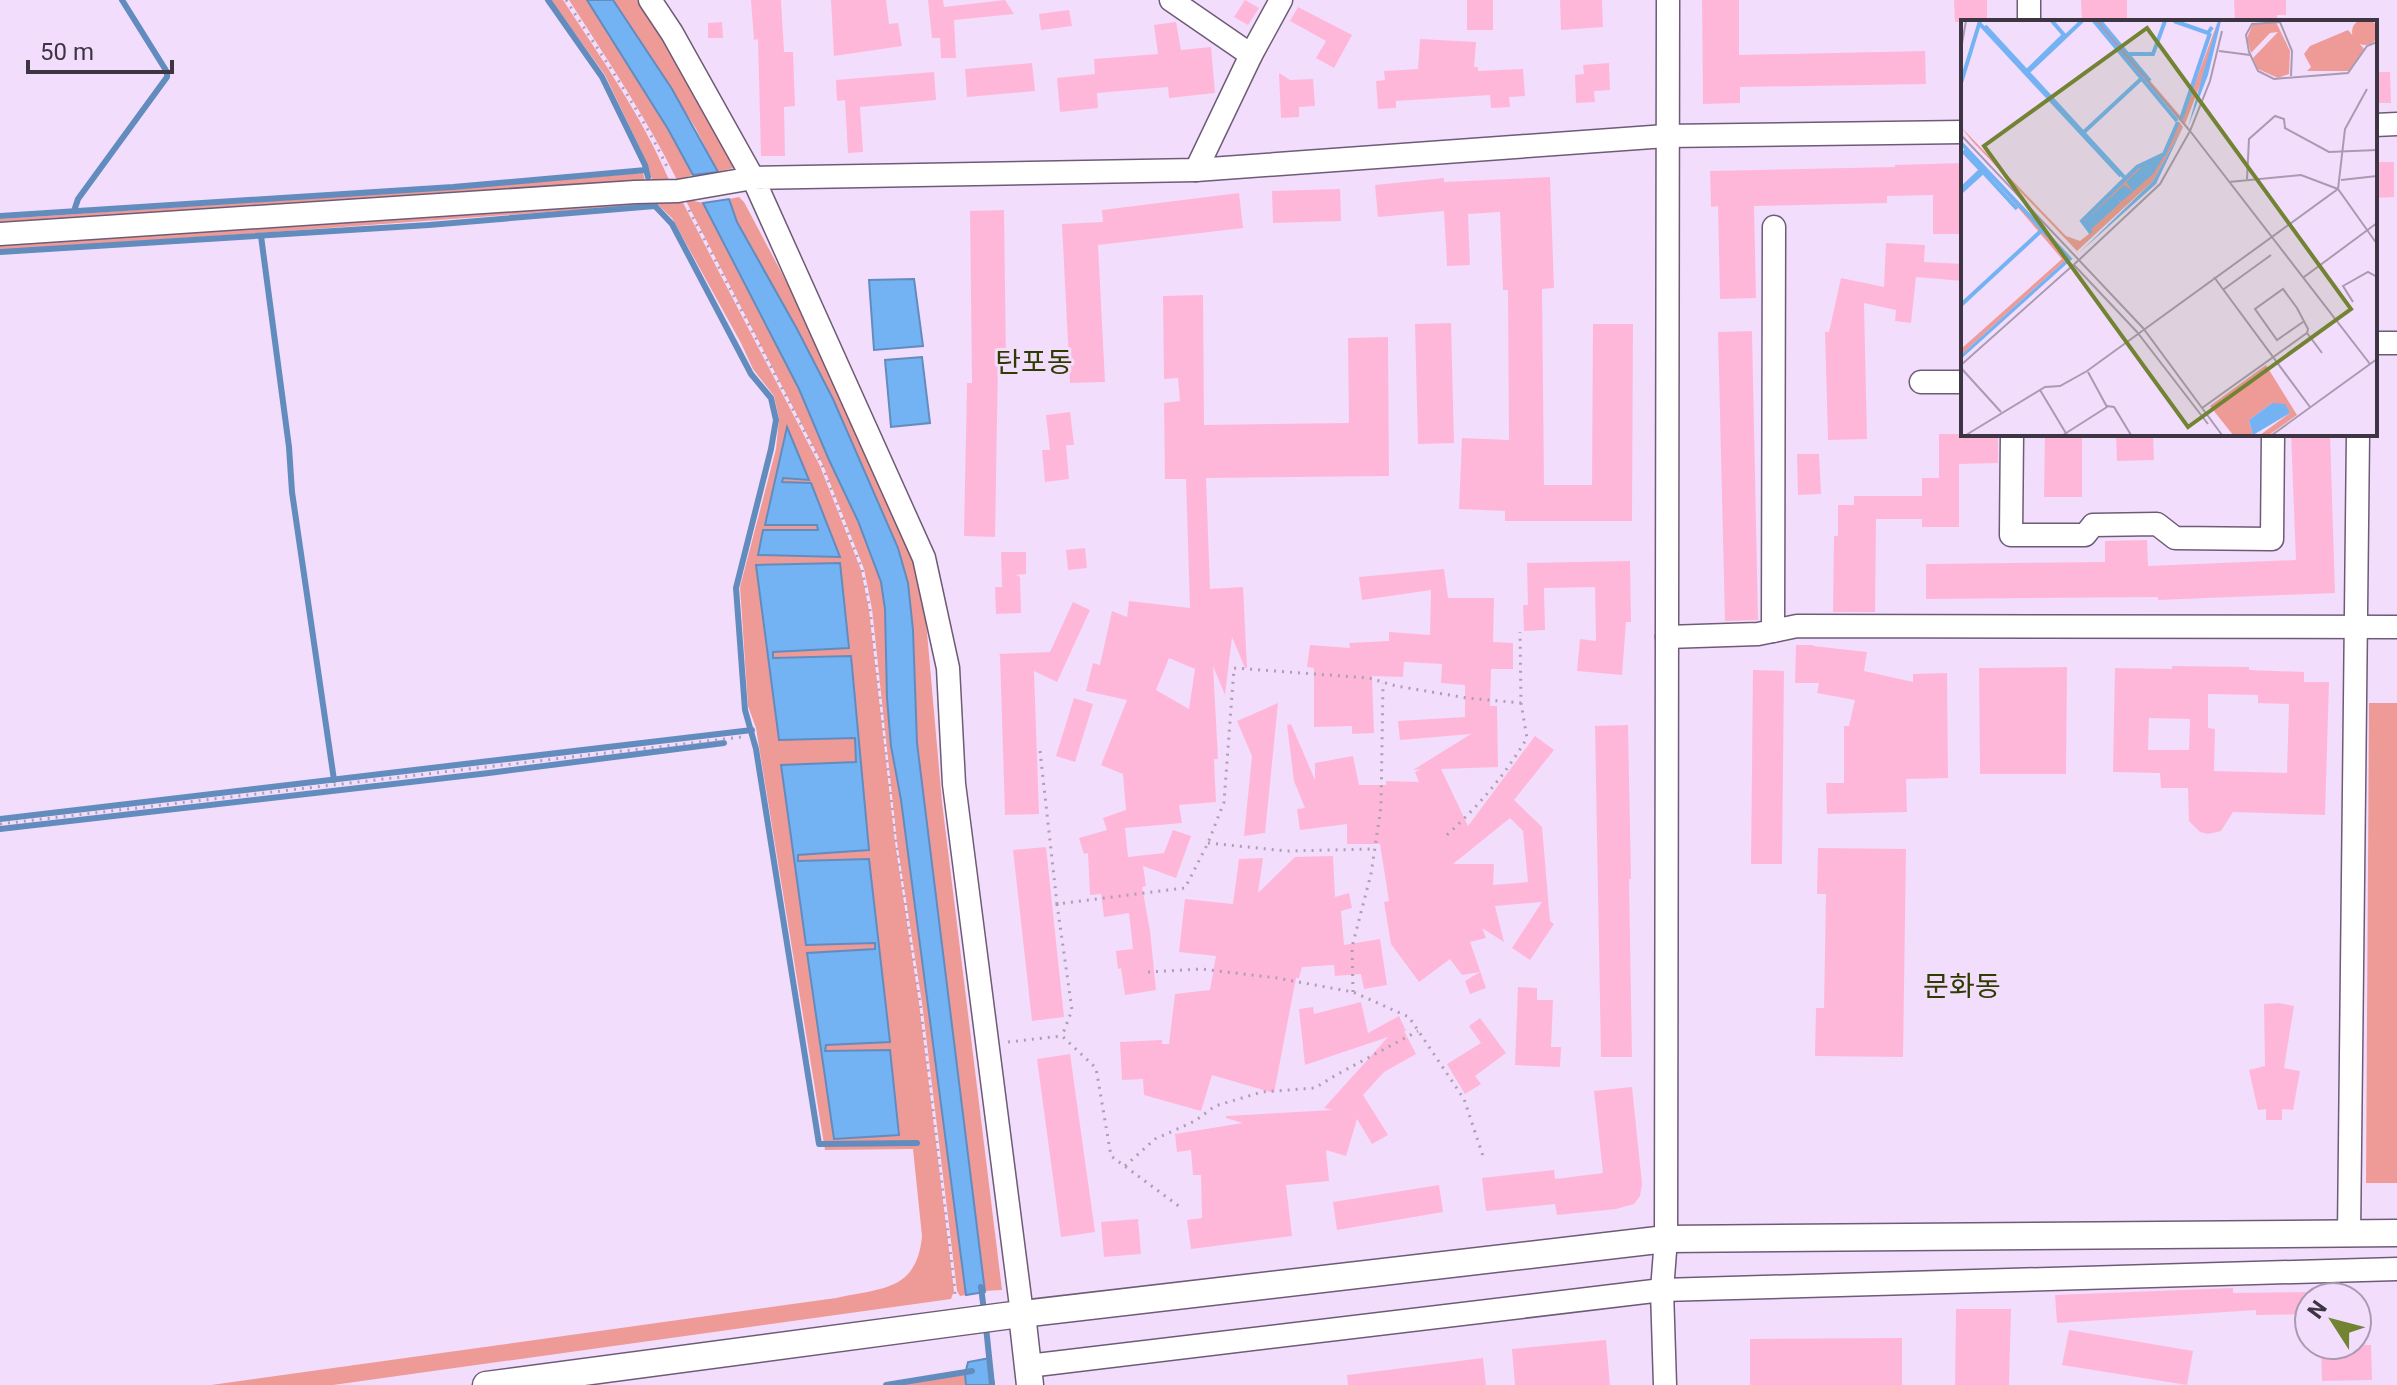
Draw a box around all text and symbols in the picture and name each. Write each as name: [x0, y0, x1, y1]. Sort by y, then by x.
inset map: [1961, 20, 2377, 436]
scale bar: [28, 24, 172, 74]
text: 50 m: [40, 38, 94, 66]
district label: 탄포동: [995, 346, 1073, 379]
district label: 문화동: [1923, 970, 2001, 1003]
north arrow: [2293, 1281, 2373, 1361]
text: N: [2303, 1296, 2332, 1323]

